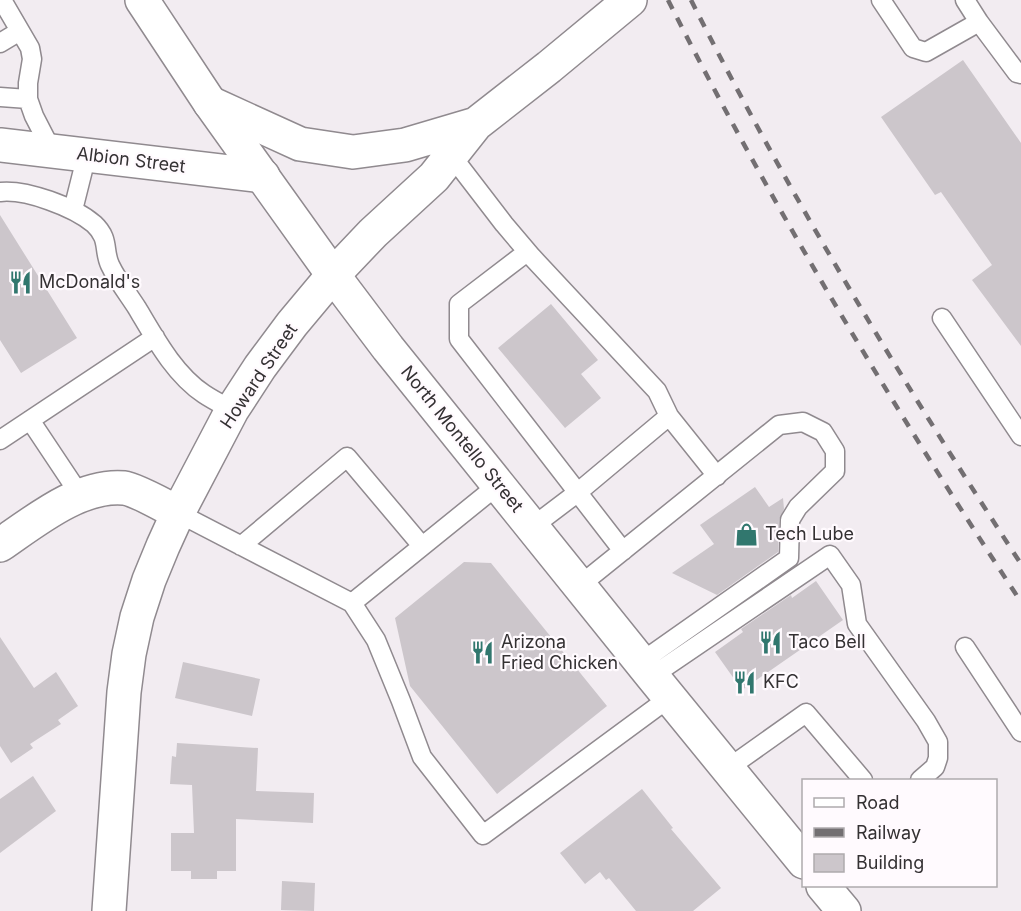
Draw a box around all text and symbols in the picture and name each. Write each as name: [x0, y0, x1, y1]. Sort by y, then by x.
street label: Albion Street: [75, 142, 187, 177]
restaurant icon: McDonald's: [8, 269, 34, 295]
place label: McDonald's: [39, 271, 140, 292]
street label: Howard Street: [216, 319, 301, 432]
street label: North Montello Street: [397, 361, 528, 516]
shop icon: Tech Lube: [734, 521, 760, 547]
place label: Tech Lube: [765, 523, 854, 544]
restaurant icon: Taco Bell: [757, 629, 783, 655]
place label: Arizona Fried Chicken: [501, 631, 618, 673]
place label: Taco Bell: [788, 631, 866, 652]
restaurant icon: Arizona Fried Chicken: [470, 639, 496, 665]
restaurant icon: KFC: [732, 669, 758, 695]
place label: KFC: [763, 671, 799, 692]
legend: [802, 779, 997, 887]
text: Road: [856, 792, 899, 813]
text: Railway: [856, 822, 921, 843]
text: Building: [856, 852, 924, 873]

